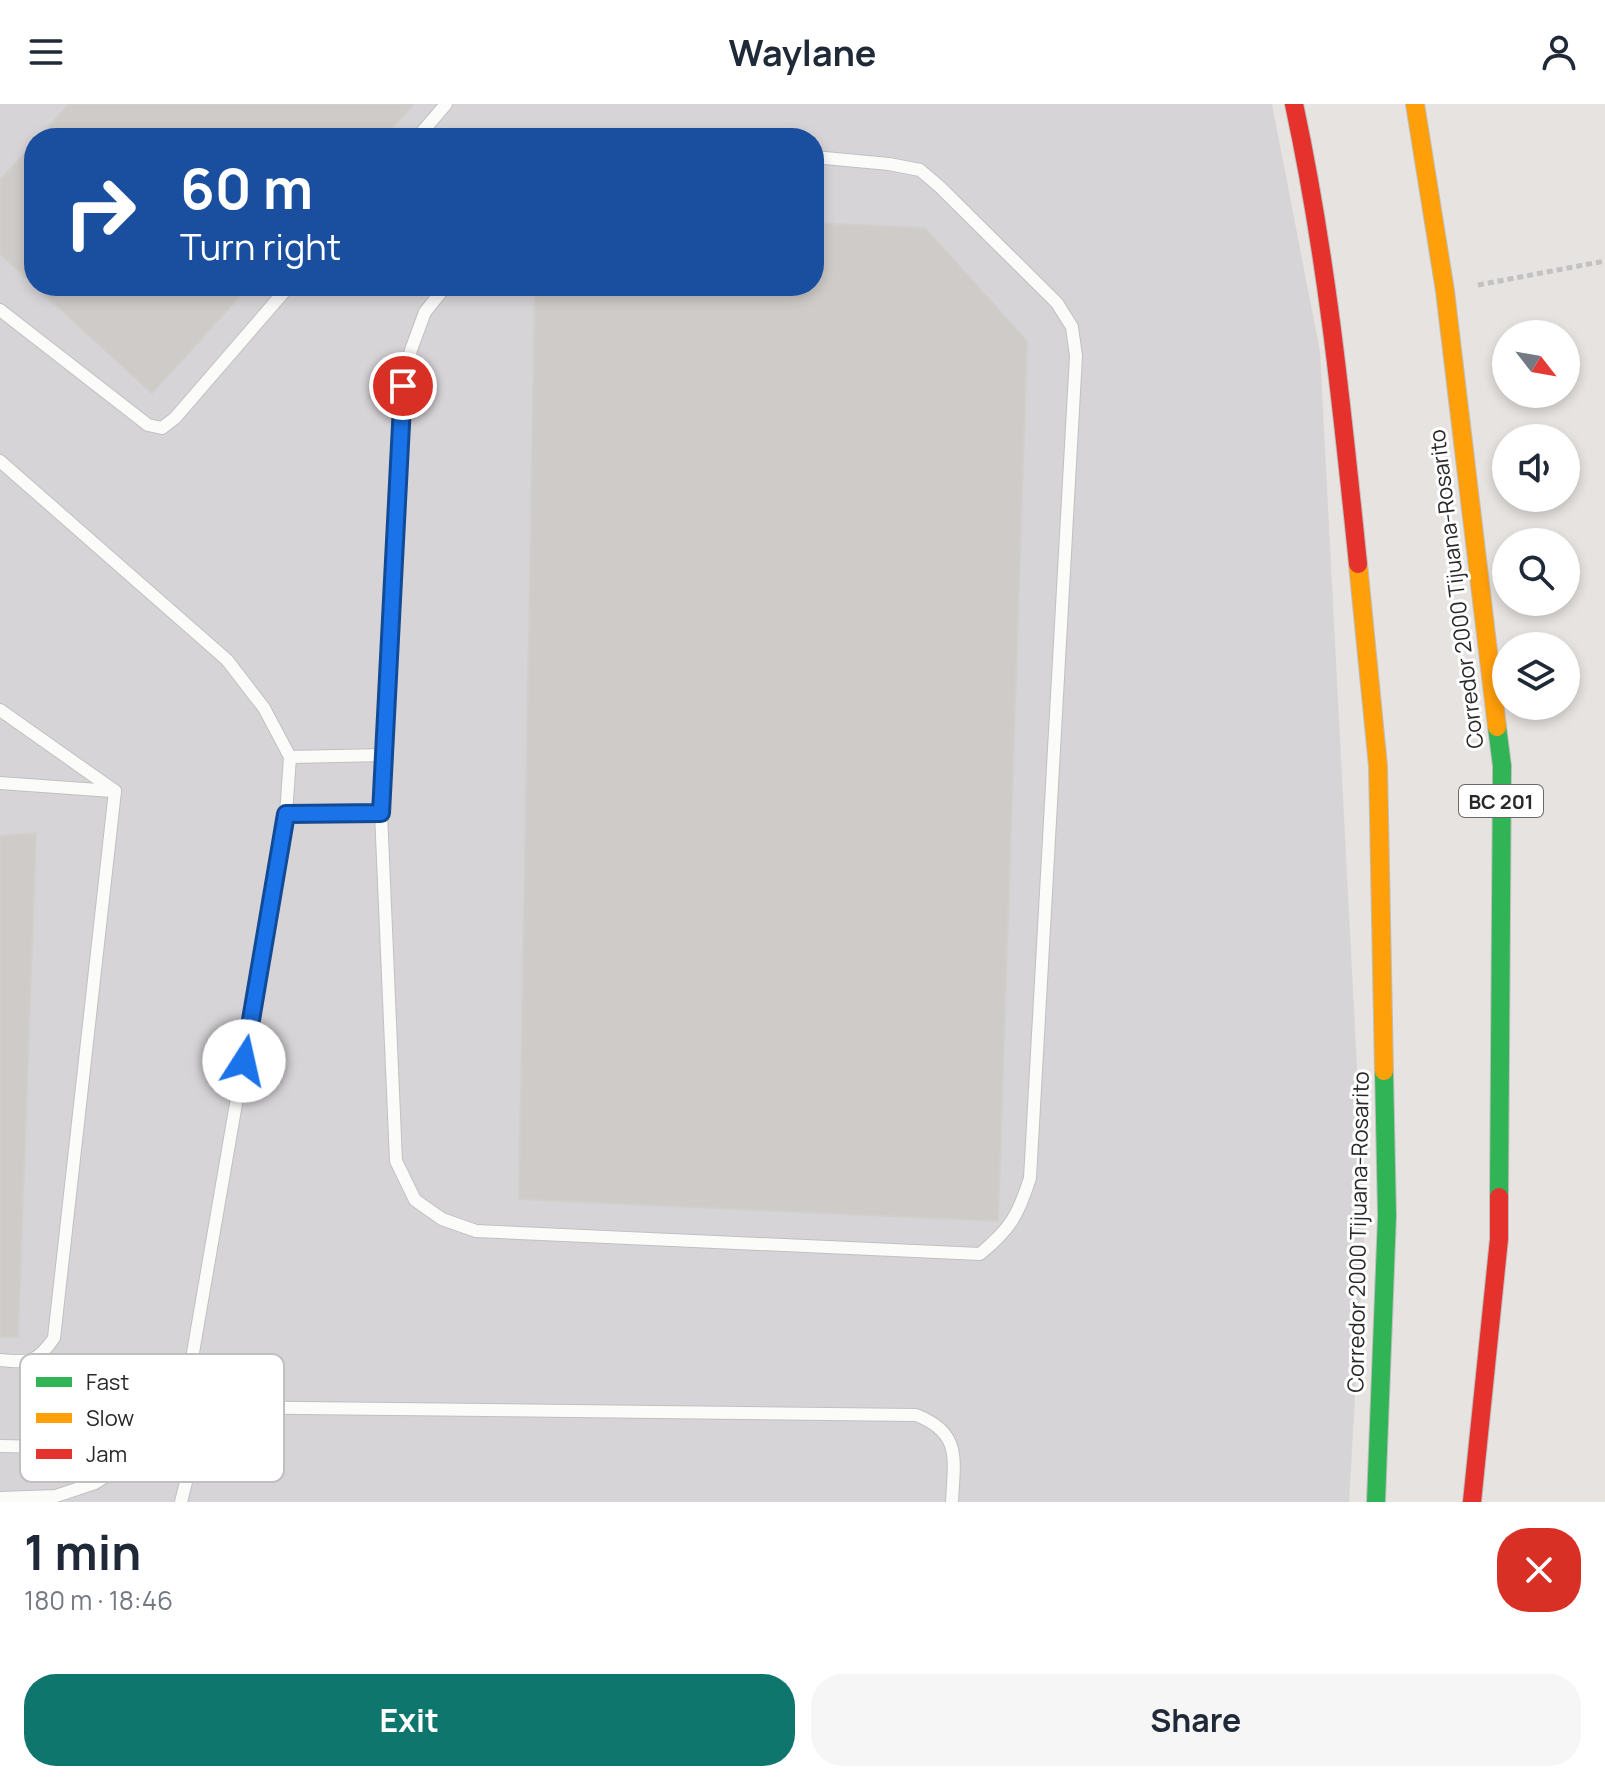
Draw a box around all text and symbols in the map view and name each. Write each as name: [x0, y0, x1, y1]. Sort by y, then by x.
text: Waylane: [728, 28, 877, 77]
icon: menu: [24, 30, 68, 74]
icon: person: [1537, 30, 1581, 74]
text: 60 m: [180, 149, 313, 226]
icon: right: [48, 160, 152, 264]
text: Turn right: [180, 222, 341, 271]
north arrow: [1492, 320, 1580, 408]
map controls: [1492, 320, 1580, 720]
pin: [369, 352, 437, 420]
icon: arrive: [381, 364, 425, 408]
button: sound: [1492, 424, 1580, 512]
street label: Corredor 2000 Tijuana-Rosarito: [1422, 428, 1490, 750]
button: search: [1492, 528, 1580, 616]
button: layers: [1492, 632, 1580, 720]
road number: BC 201: [1459, 785, 1543, 817]
position arrow: [202, 1019, 286, 1103]
street label: Corredor 2000 Tijuana-Rosarito: [1340, 1071, 1376, 1393]
legend: [20, 1354, 284, 1482]
text: Fast: [86, 1367, 129, 1397]
text: Slow: [86, 1403, 134, 1433]
text: Jam: [86, 1439, 127, 1469]
text: 1 min: [24, 1519, 141, 1584]
button: close: [1497, 1528, 1581, 1612]
text: 180 m · 18:46: [24, 1582, 173, 1618]
button: Exit: [24, 1674, 795, 1766]
button: Share: [811, 1674, 1581, 1766]

